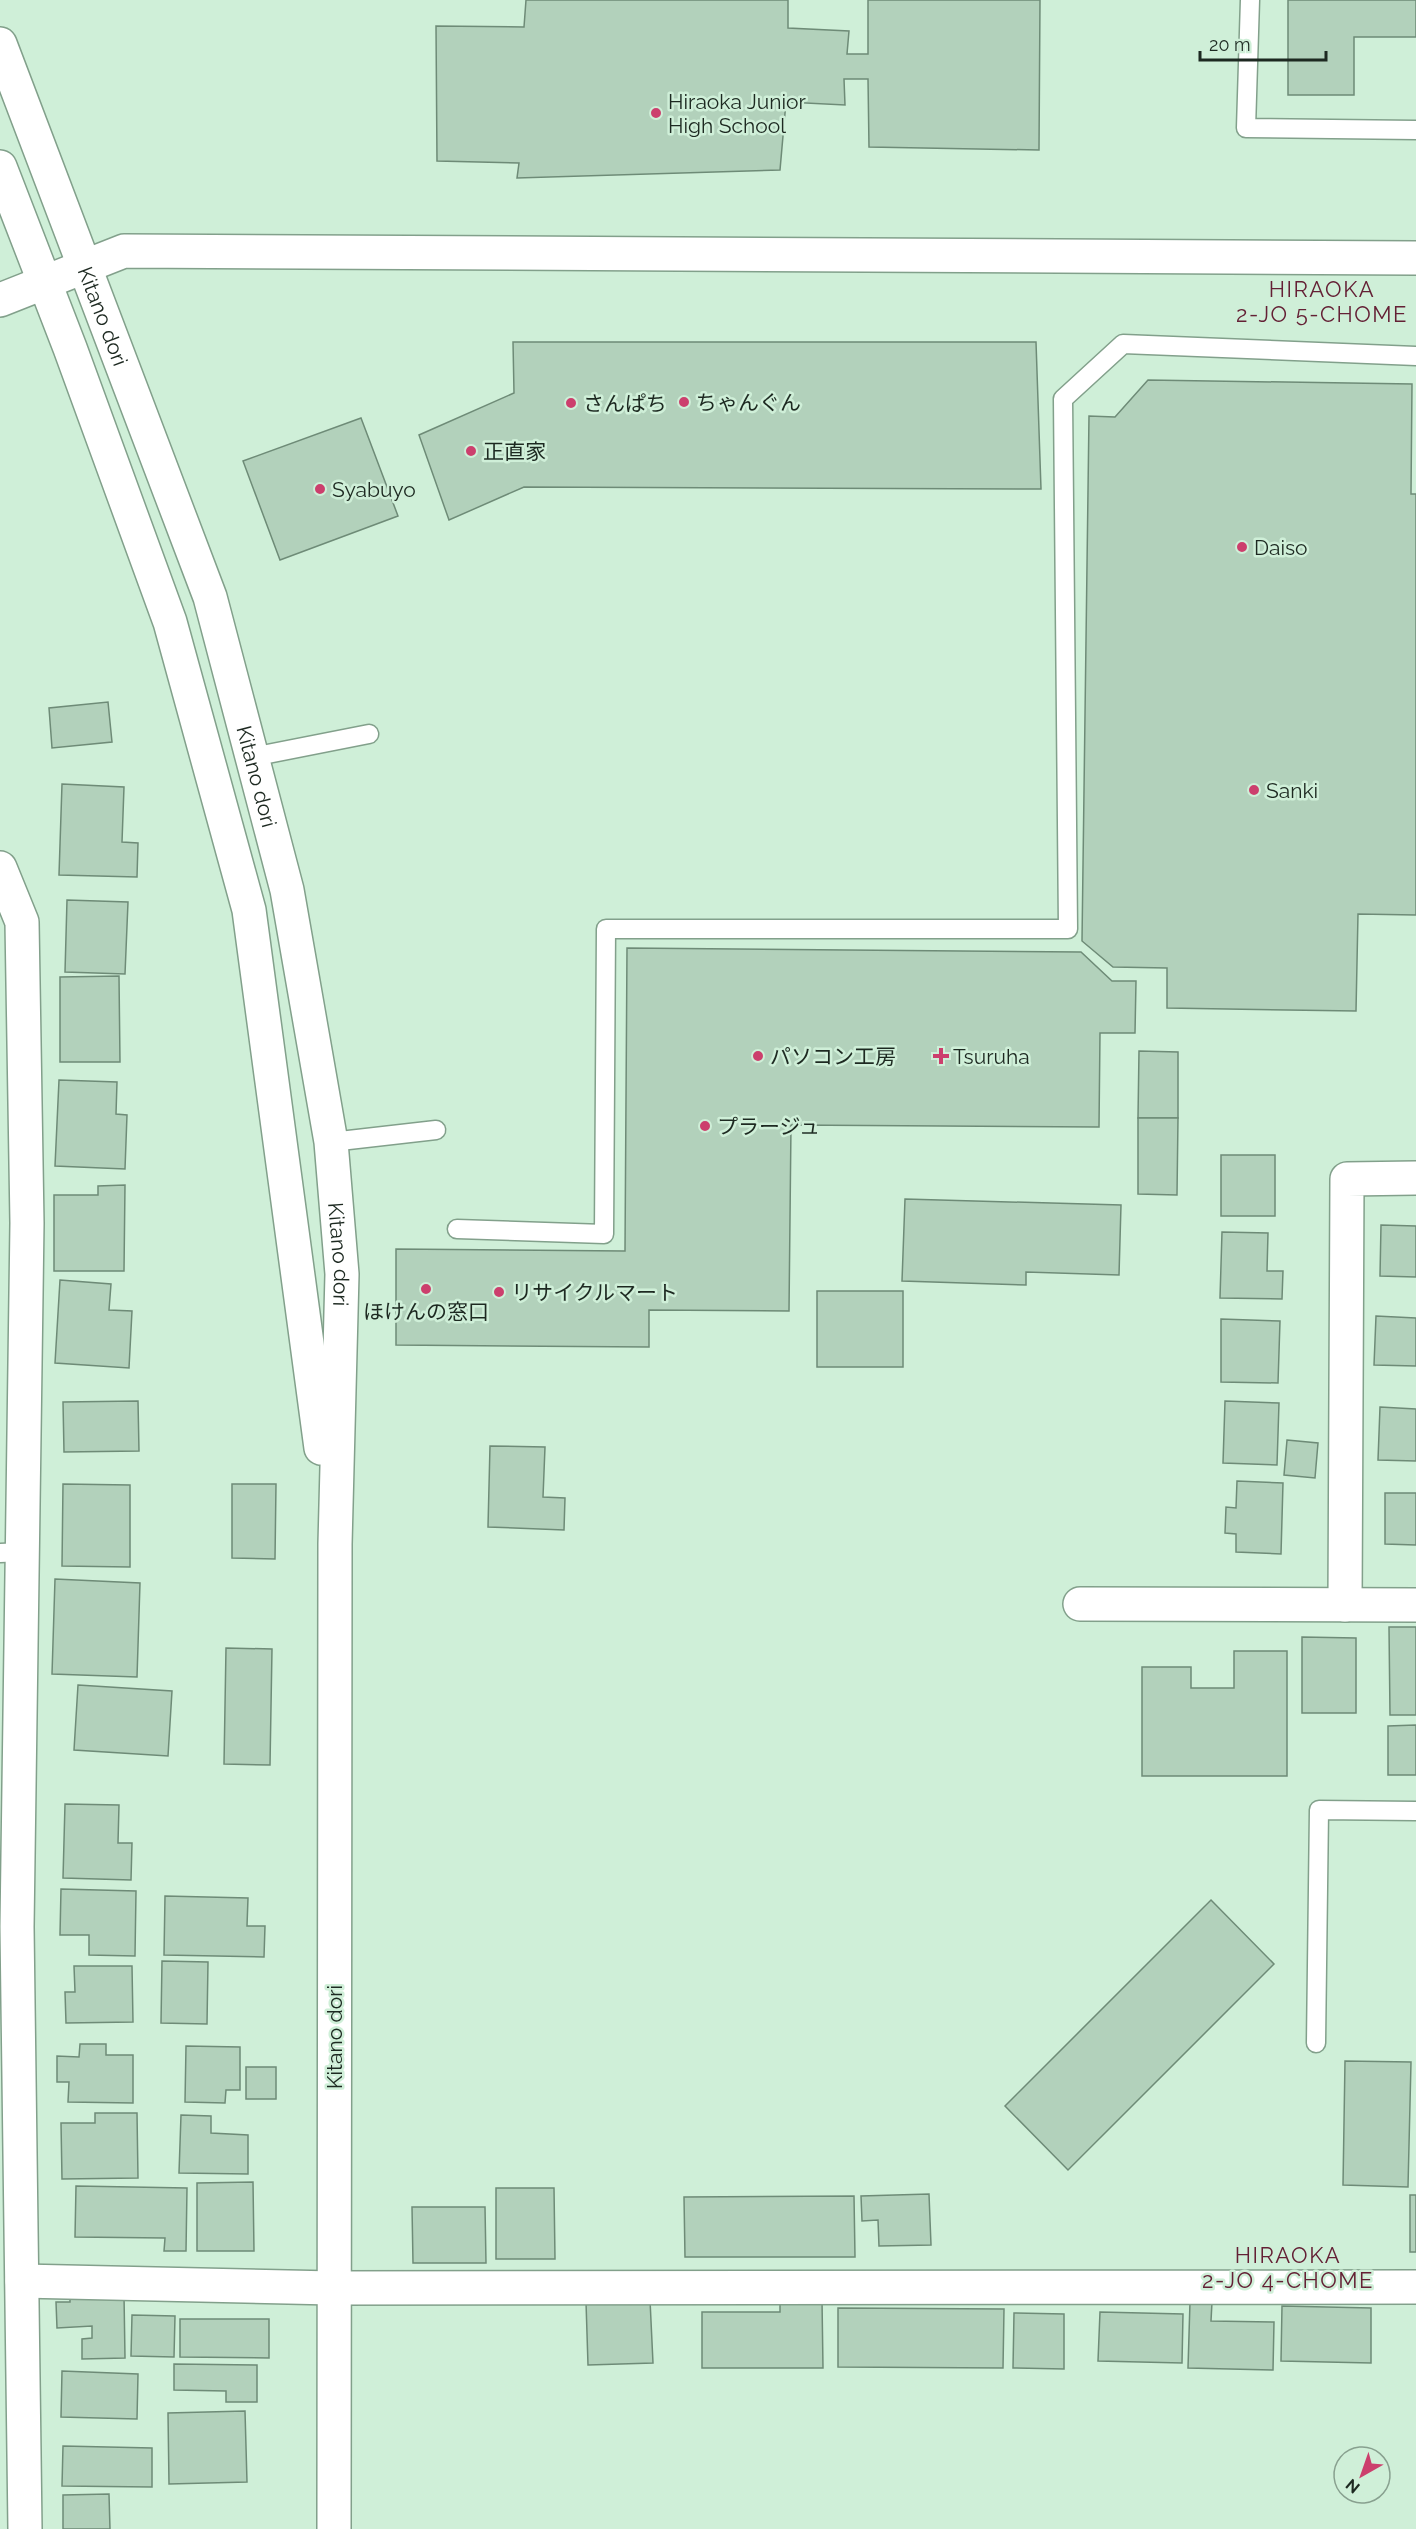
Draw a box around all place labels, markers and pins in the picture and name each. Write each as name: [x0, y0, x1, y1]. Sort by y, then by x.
place label: Hiraoka Junior High School: [668, 89, 806, 138]
marker: Hiraoka Junior High School: [649, 106, 663, 120]
place label: ちゃんぐん: [696, 390, 801, 415]
place label: さんぱち: [583, 391, 667, 416]
marker: ちゃんぐん: [677, 395, 691, 409]
marker: さんぱち: [564, 396, 578, 410]
place label: 正直家: [483, 439, 546, 464]
marker: 正直家: [464, 444, 478, 458]
place label: Syabuyo: [332, 477, 416, 502]
marker: Syabuyo: [313, 482, 327, 496]
place label: Daiso: [1254, 535, 1308, 560]
marker: Daiso: [1235, 540, 1249, 554]
place label: Sanki: [1266, 778, 1318, 803]
marker: Sanki: [1247, 783, 1261, 797]
place label: パソコン工房: [770, 1044, 896, 1069]
place label: Tsuruha: [953, 1044, 1030, 1069]
marker: パソコン工房: [751, 1049, 765, 1063]
marker: Tsuruha: [934, 1049, 948, 1063]
place label: プラージュ: [717, 1114, 820, 1139]
marker: プラージュ: [698, 1119, 712, 1133]
place label: リサイクルマート: [511, 1280, 678, 1305]
marker: ほけんの窓口: [419, 1282, 433, 1296]
marker: リサイクルマート: [492, 1285, 506, 1299]
place label: ほけんの窓口: [363, 1299, 489, 1324]

